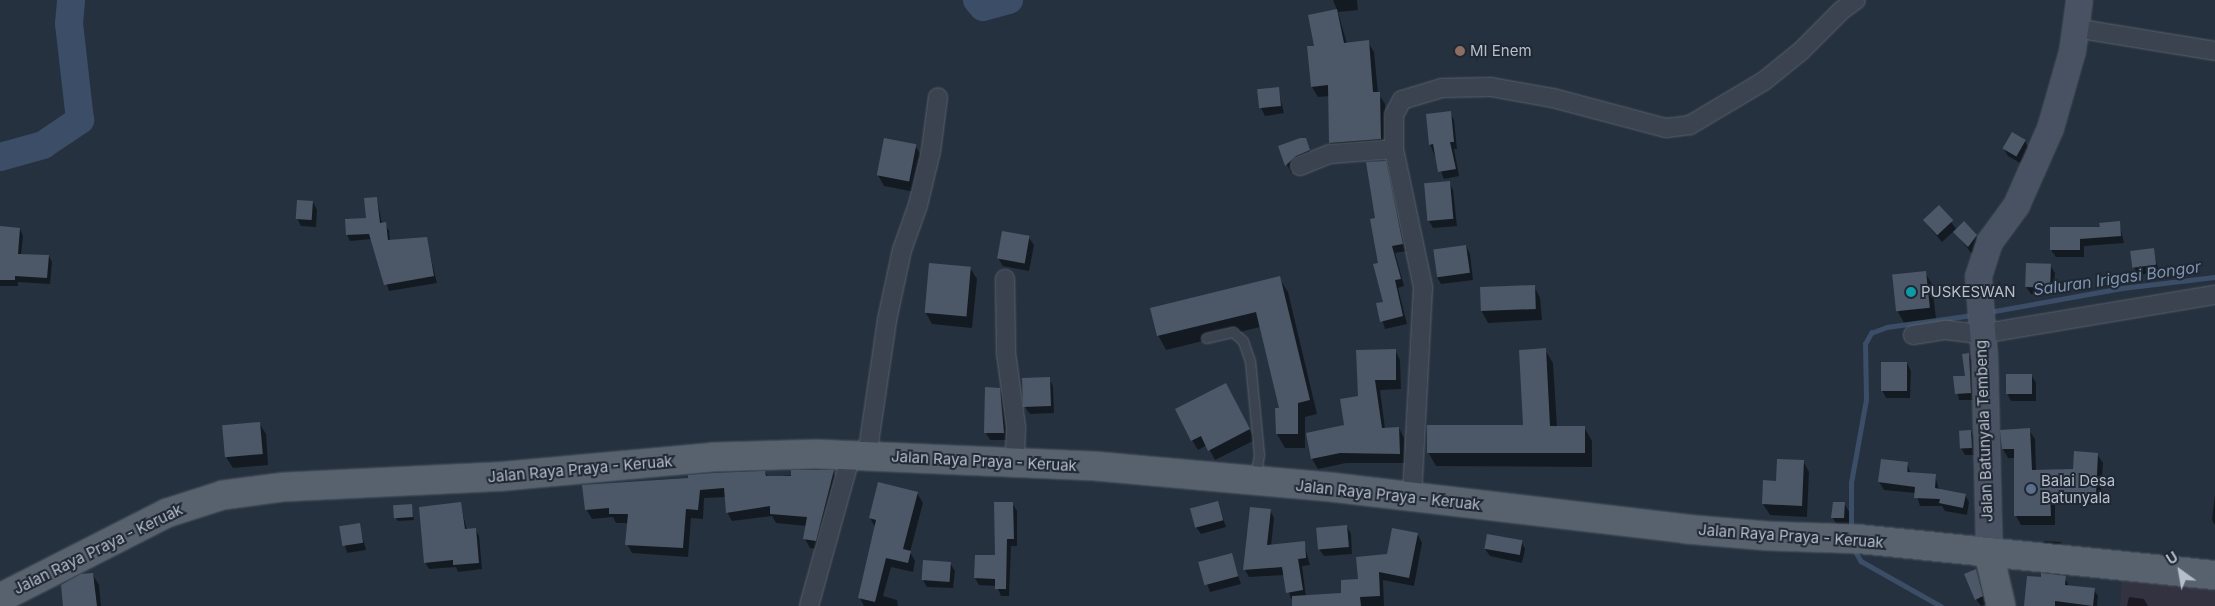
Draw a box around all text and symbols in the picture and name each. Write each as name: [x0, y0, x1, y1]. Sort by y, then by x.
place label: MI Enem: [1470, 42, 1532, 60]
marker: MI Enem: [1454, 45, 1466, 57]
water label: Saluran Irigasi Bongor: [2032, 257, 2202, 299]
place label: PUSKESWAN: [1921, 283, 2016, 301]
marker: PUSKESWAN: [1905, 286, 1917, 298]
street label: Jalan Batunyala Tembeng: [1972, 340, 1996, 522]
street label: Jalan Raya Praya - Keruak: [891, 447, 1077, 475]
street label: Jalan Raya Praya - Keruak: [487, 452, 673, 486]
place label: Balai Desa Batunyala: [2041, 471, 2115, 506]
street label: Jalan Raya Praya - Keruak: [1295, 476, 1481, 514]
marker: Balai Desa Batunyala: [2025, 483, 2037, 495]
street label: Jalan Raya Praya - Keruak: [11, 500, 185, 598]
street label: Jalan Raya Praya - Keruak: [1698, 521, 1884, 551]
north arrow: [2155, 546, 2205, 596]
text: U: [2163, 548, 2181, 568]

